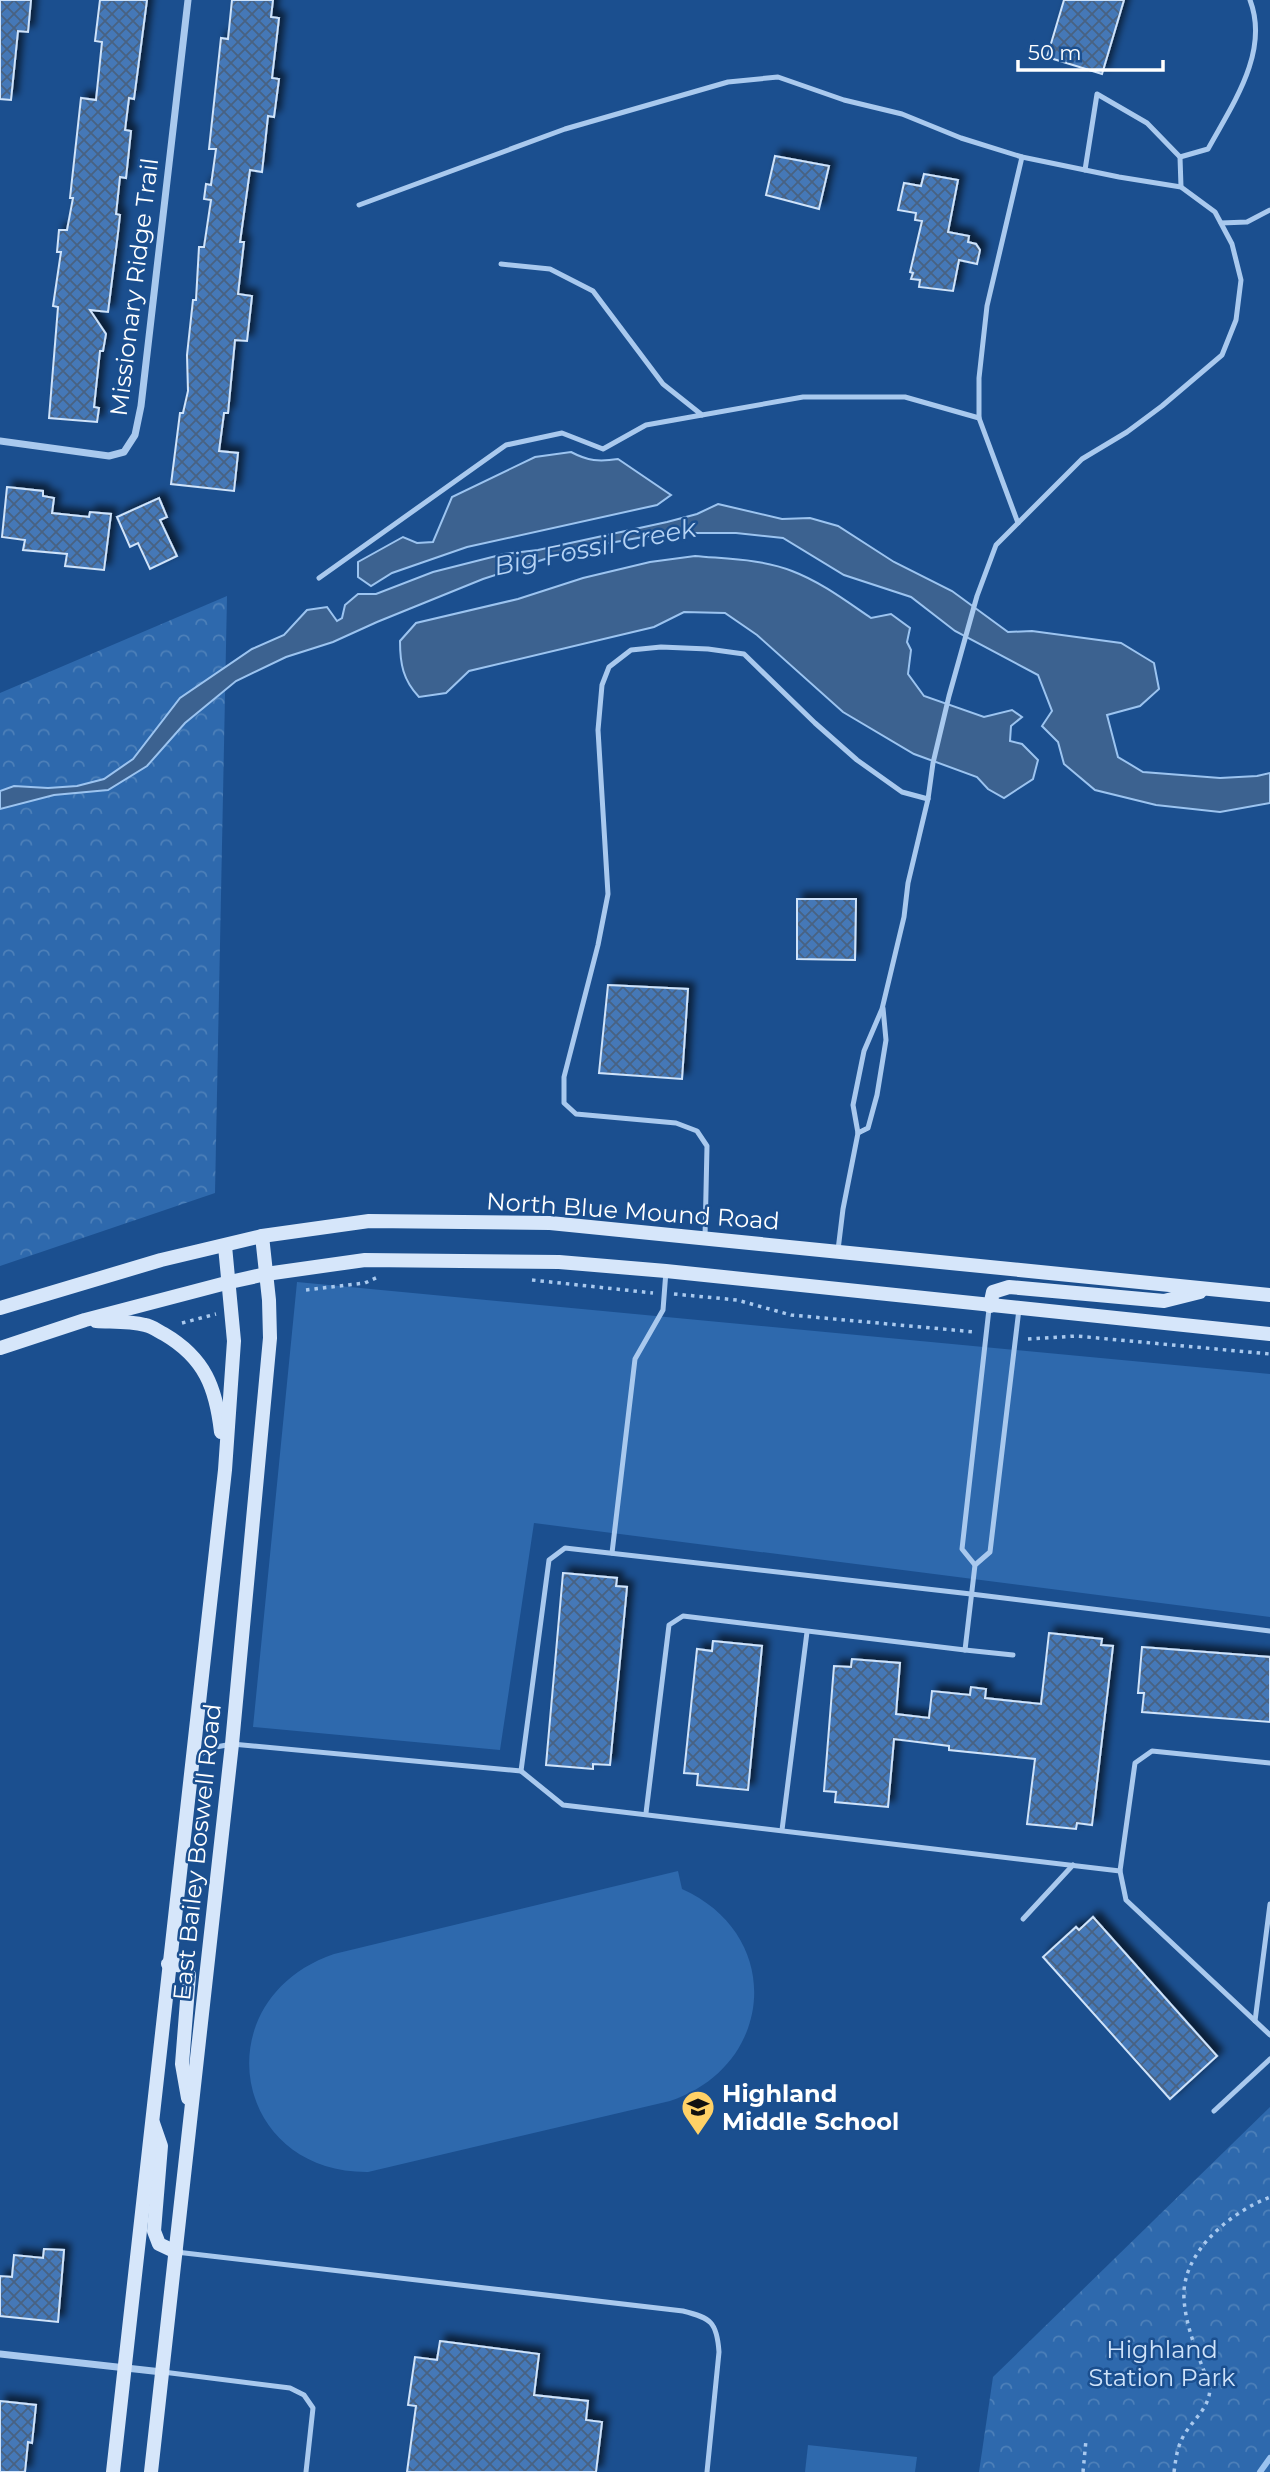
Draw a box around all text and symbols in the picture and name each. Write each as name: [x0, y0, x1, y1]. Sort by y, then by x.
scale bar: [1018, 28, 1163, 72]
text: 50 m: [1028, 40, 1082, 65]
street label: Missionary Ridge Trail: [104, 156, 164, 418]
water label: Big Fossil Creek: [491, 511, 700, 582]
street label: North Blue Mound Road: [485, 1186, 781, 1236]
street label: East Bailey Boswell Road: [167, 1702, 227, 2002]
place label: Highland Middle School: [722, 2079, 899, 2136]
school or university icon: Highland Middle School: [679, 2088, 717, 2137]
park label: Highland Station Park: [1089, 2335, 1236, 2392]

